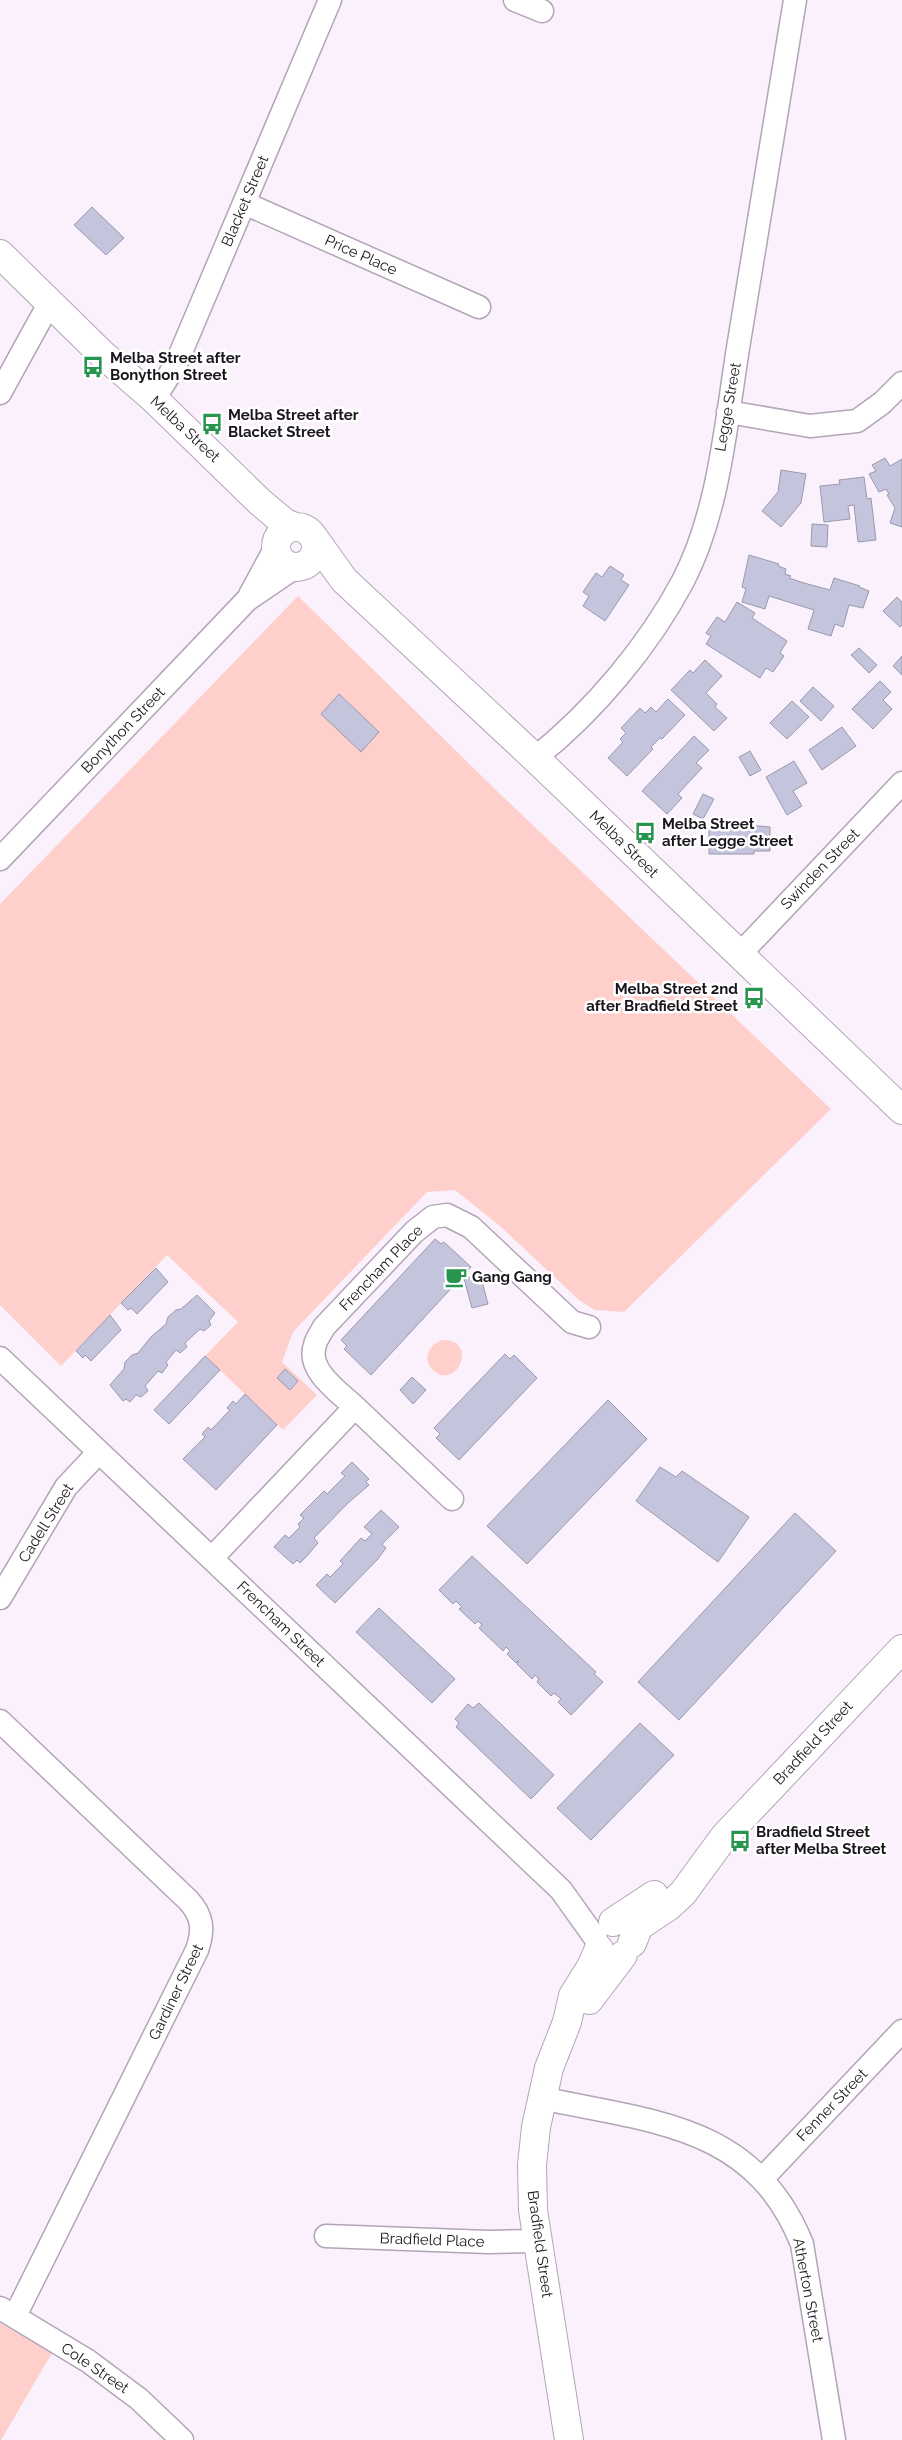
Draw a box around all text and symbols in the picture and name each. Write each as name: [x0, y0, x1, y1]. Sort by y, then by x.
street label: Blacket Street: [218, 153, 272, 249]
street label: Price Place: [322, 231, 400, 279]
place label: Melba Street after Bonython Street: [110, 349, 241, 384]
bus stop icon: Melba Street after Bonython Street: [80, 354, 106, 380]
street label: Legge Street: [711, 361, 745, 453]
street label: Melba Street: [146, 392, 224, 466]
place label: Melba Street after Blacket Street: [228, 406, 359, 441]
bus stop icon: Melba Street after Blacket Street: [199, 411, 225, 437]
street label: Bonython Street: [77, 683, 169, 777]
street label: Melba Street: [586, 807, 662, 881]
place label: Melba Street after Legge Street: [662, 815, 794, 850]
bus stop icon: Melba Street after Legge Street: [632, 820, 658, 846]
street label: Swinden Street: [777, 825, 863, 913]
place label: Melba Street 2nd after Bradfield Street: [586, 980, 738, 1015]
bus stop icon: Melba Street 2nd after Bradfield Street: [741, 985, 767, 1011]
street label: Frencham Place: [336, 1221, 427, 1315]
cafe icon: Gang Gang: [443, 1264, 469, 1290]
place label: Gang Gang: [472, 1268, 552, 1286]
street label: Cadell Street: [15, 1480, 77, 1566]
street label: Frencham Street: [233, 1578, 329, 1670]
street label: Bradfield Street: [770, 1697, 856, 1789]
place label: Bradfield Street after Melba Street: [756, 1823, 887, 1858]
bus stop icon: Bradfield Street after Melba Street: [727, 1828, 753, 1854]
street label: Gardiner Street: [145, 1941, 207, 2043]
street label: Fenner Street: [793, 2065, 871, 2145]
street label: Bradfield Street: [524, 2189, 556, 2299]
street label: Bradfield Place: [379, 2229, 485, 2251]
street label: Atherton Street: [789, 2236, 827, 2344]
street label: Cole Street: [58, 2339, 132, 2397]

